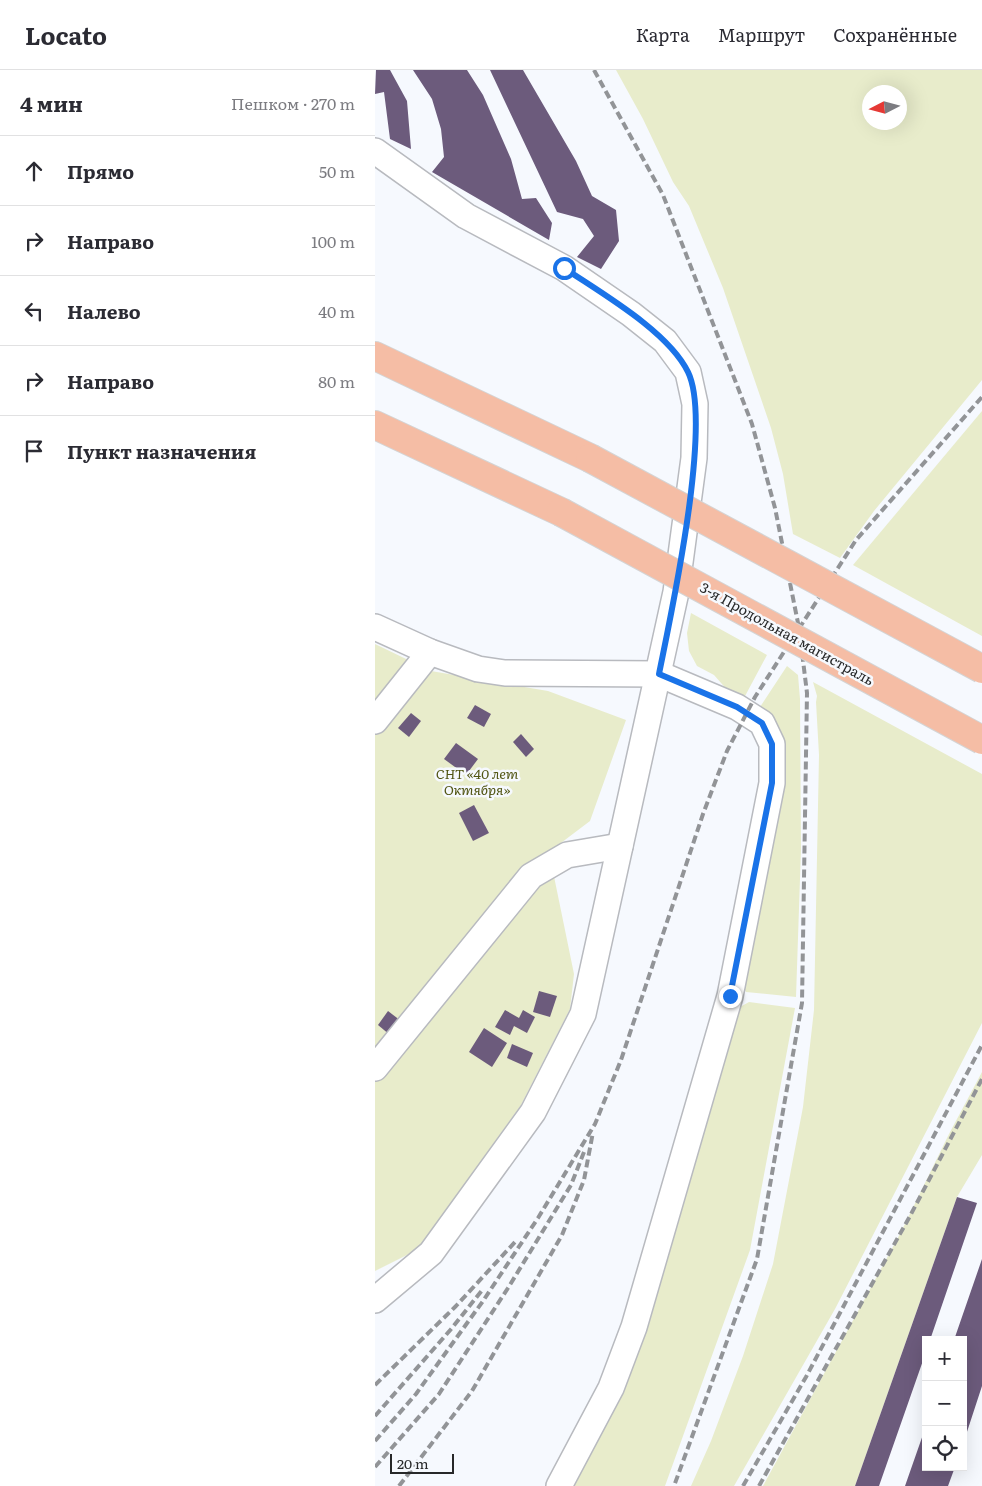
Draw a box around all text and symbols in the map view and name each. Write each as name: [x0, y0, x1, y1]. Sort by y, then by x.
text: Locato: [25, 17, 107, 52]
text: Карта: [636, 21, 690, 48]
text: Маршрут: [718, 21, 805, 48]
text: Сохранённые: [833, 21, 957, 48]
north arrow: [862, 85, 907, 130]
text: 4 мин: [20, 87, 83, 118]
text: Пешком · 270 m: [231, 91, 355, 115]
icon: ahead: [20, 157, 48, 185]
text: Прямо: [67, 157, 134, 185]
text: 50 m: [319, 159, 355, 183]
icon: right: [20, 227, 48, 255]
text: Направо: [67, 227, 154, 255]
text: 100 m: [311, 229, 355, 253]
route start: [553, 257, 576, 280]
icon: left: [20, 297, 48, 325]
text: Налево: [67, 297, 141, 325]
text: 40 m: [318, 299, 355, 323]
icon: right: [20, 367, 48, 395]
text: Направо: [67, 367, 154, 395]
text: 80 m: [318, 369, 355, 393]
icon: arrive: [20, 437, 48, 465]
text: Пункт назначения: [67, 437, 256, 465]
street label: 3-я Продольная магистраль: [697, 577, 878, 690]
park label: СНТ «40 лет Октября»: [436, 763, 519, 799]
route end: [719, 985, 742, 1008]
map controls: [922, 1336, 967, 1471]
button: +: [922, 1336, 967, 1381]
button: −: [922, 1381, 967, 1426]
button: locate: [922, 1426, 967, 1471]
scale bar: [390, 1451, 454, 1474]
text: 20 m: [397, 1453, 429, 1473]

